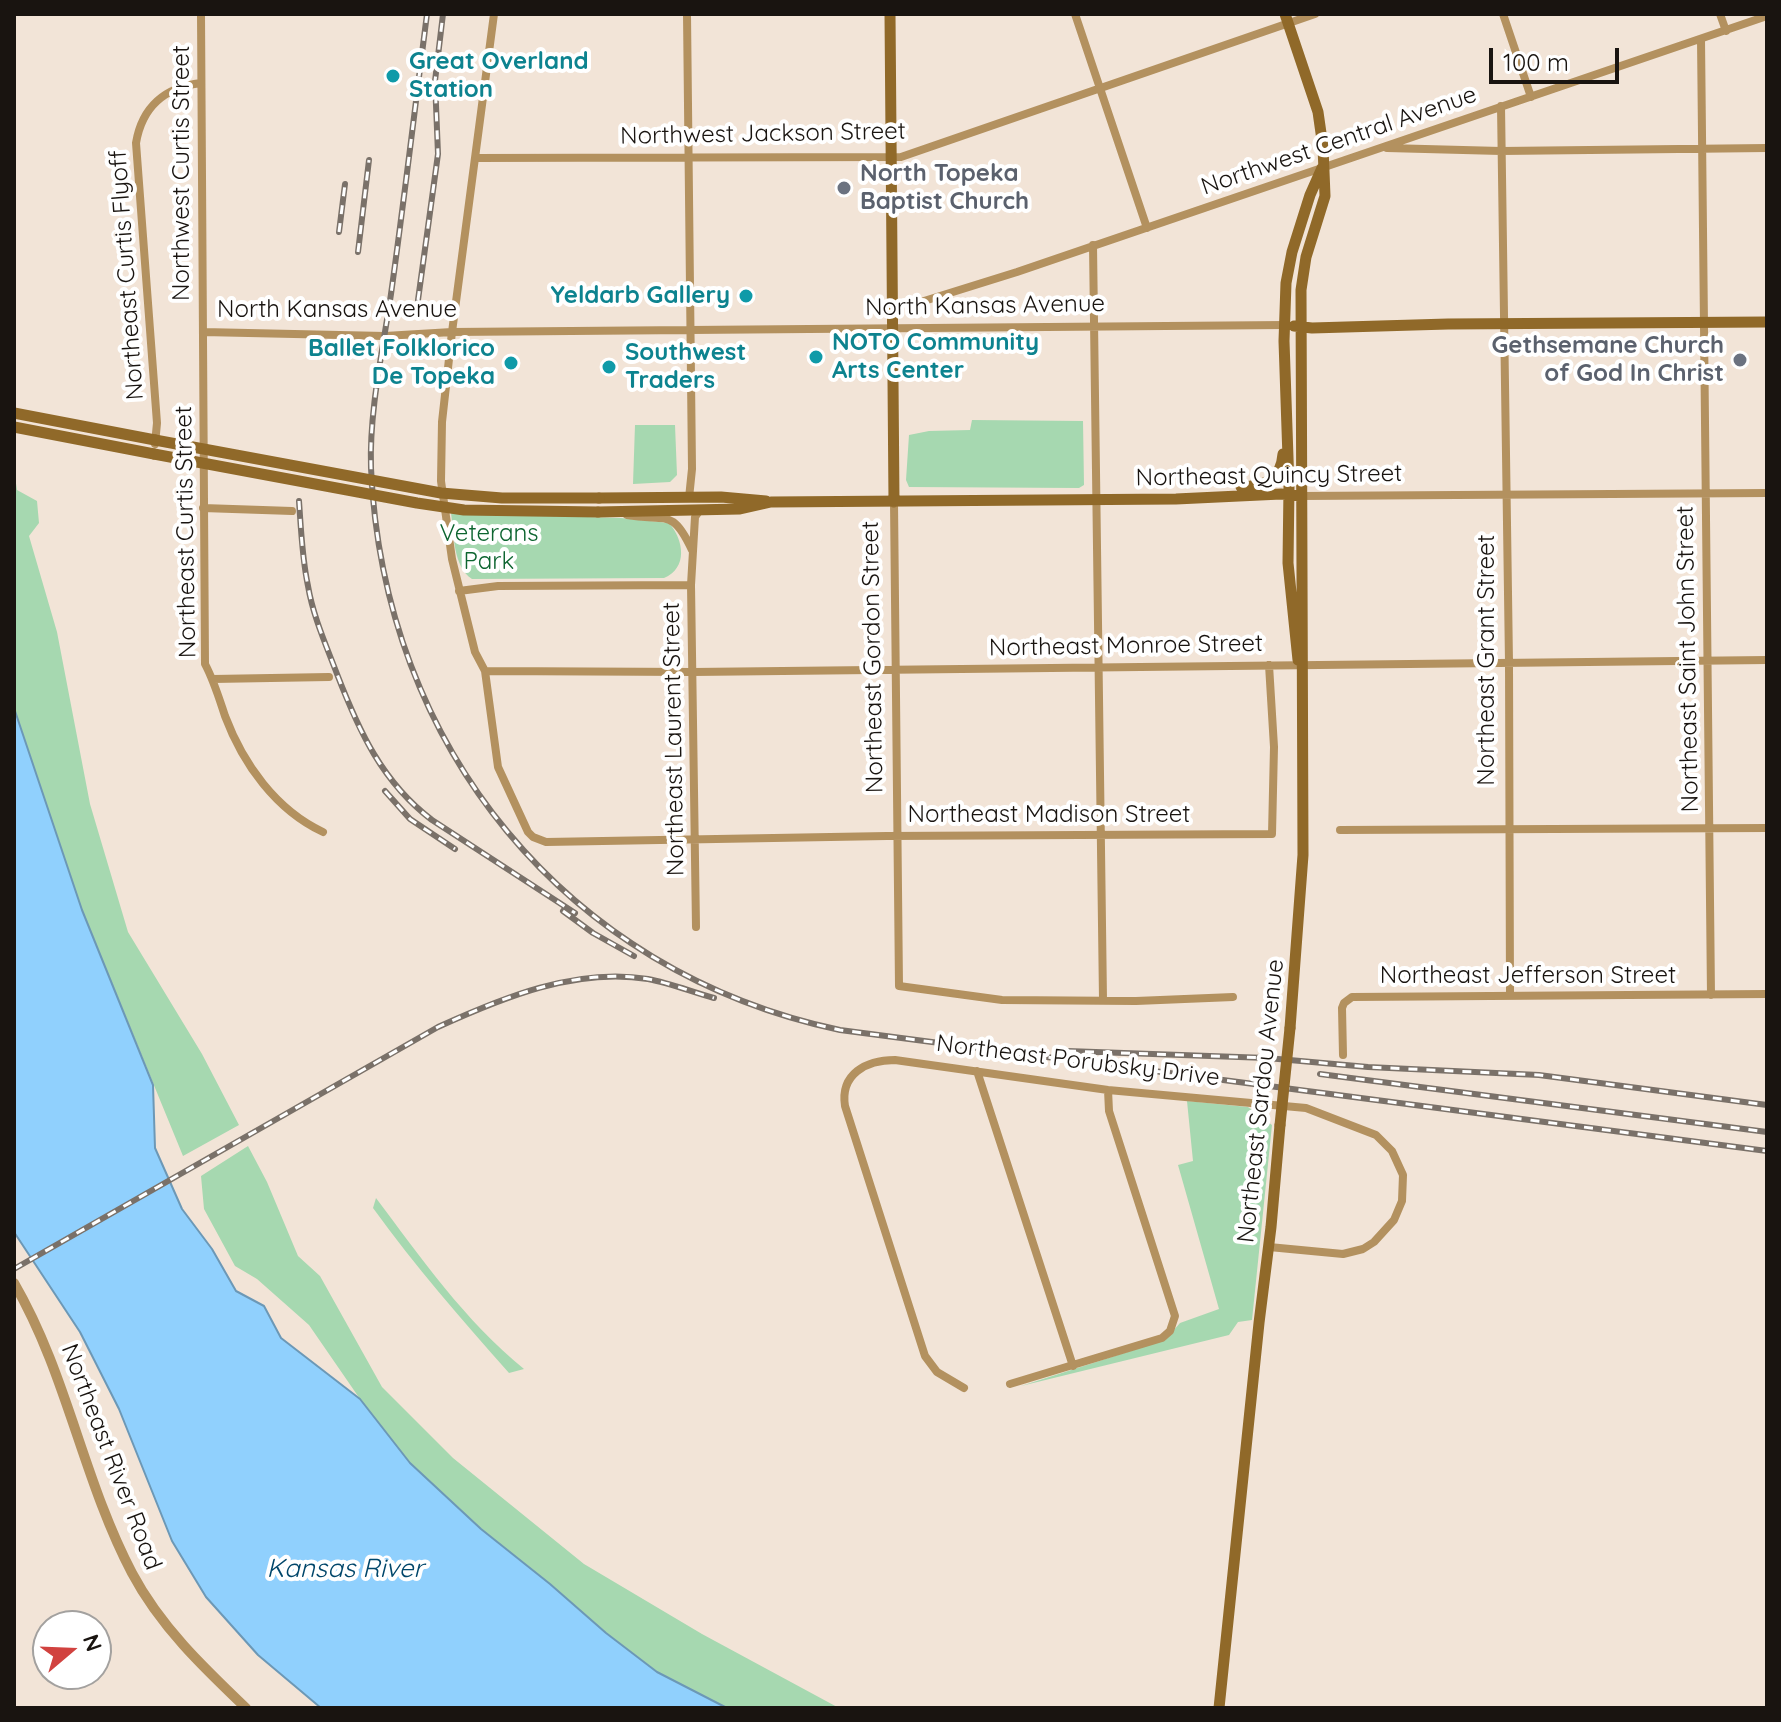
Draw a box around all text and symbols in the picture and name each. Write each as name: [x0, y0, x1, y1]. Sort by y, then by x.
scale bar: [1493, 32, 1623, 82]
street label: Northwest Curtis Street: [168, 45, 196, 301]
text: 100 m: [1503, 47, 1569, 77]
place label: Great Overland Station: [409, 48, 589, 104]
marker: Great Overland Station: [384, 67, 402, 85]
street label: Northwest Central Avenue: [1197, 80, 1481, 202]
street label: Northwest Jackson Street: [620, 117, 906, 151]
street label: Northeast Curtis Flyoff: [104, 149, 150, 401]
place label: North Topeka Baptist Church: [860, 160, 1029, 216]
marker: North Topeka Baptist Church: [835, 179, 853, 197]
place label: Yeldarb Gallery: [550, 282, 730, 310]
marker: Yeldarb Gallery: [737, 287, 755, 305]
street label: North Kansas Avenue: [865, 290, 1105, 322]
street label: North Kansas Avenue: [217, 296, 457, 324]
place label: NOTO Community Arts Center: [832, 329, 1039, 385]
place label: Gethsemane Church of God In Christ: [1492, 332, 1724, 388]
place label: Ballet Folklorico De Topeka: [308, 335, 495, 391]
place label: Southwest Traders: [625, 339, 746, 395]
marker: NOTO Community Arts Center: [807, 348, 825, 366]
marker: Gethsemane Church of God In Christ: [1731, 351, 1749, 369]
marker: Ballet Folklorico De Topeka: [502, 354, 520, 372]
marker: Southwest Traders: [600, 358, 618, 376]
street label: Northeast Curtis Street: [169, 406, 203, 658]
street label: Northeast Quincy Street: [1135, 459, 1403, 493]
street label: Northeast Saint John Street: [1671, 505, 1705, 813]
park label: Veterans Park: [439, 520, 539, 576]
street label: Northeast Gordon Street: [856, 521, 890, 793]
street label: Northeast Grant Street: [1473, 534, 1501, 786]
street label: Northeast Laurent Street: [657, 602, 691, 876]
street label: Northeast Monroe Street: [989, 629, 1263, 663]
street label: Northeast Madison Street: [908, 801, 1190, 829]
street label: Northeast Sardou Avenue: [1232, 958, 1290, 1244]
street label: Northeast Jefferson Street: [1380, 962, 1676, 990]
street label: Northeast Porubsky Drive: [935, 1029, 1221, 1093]
street label: Northeast River Road: [55, 1340, 167, 1574]
water label: Kansas River: [266, 1553, 424, 1585]
north arrow: [32, 1610, 112, 1690]
text: N: [77, 1631, 109, 1655]

